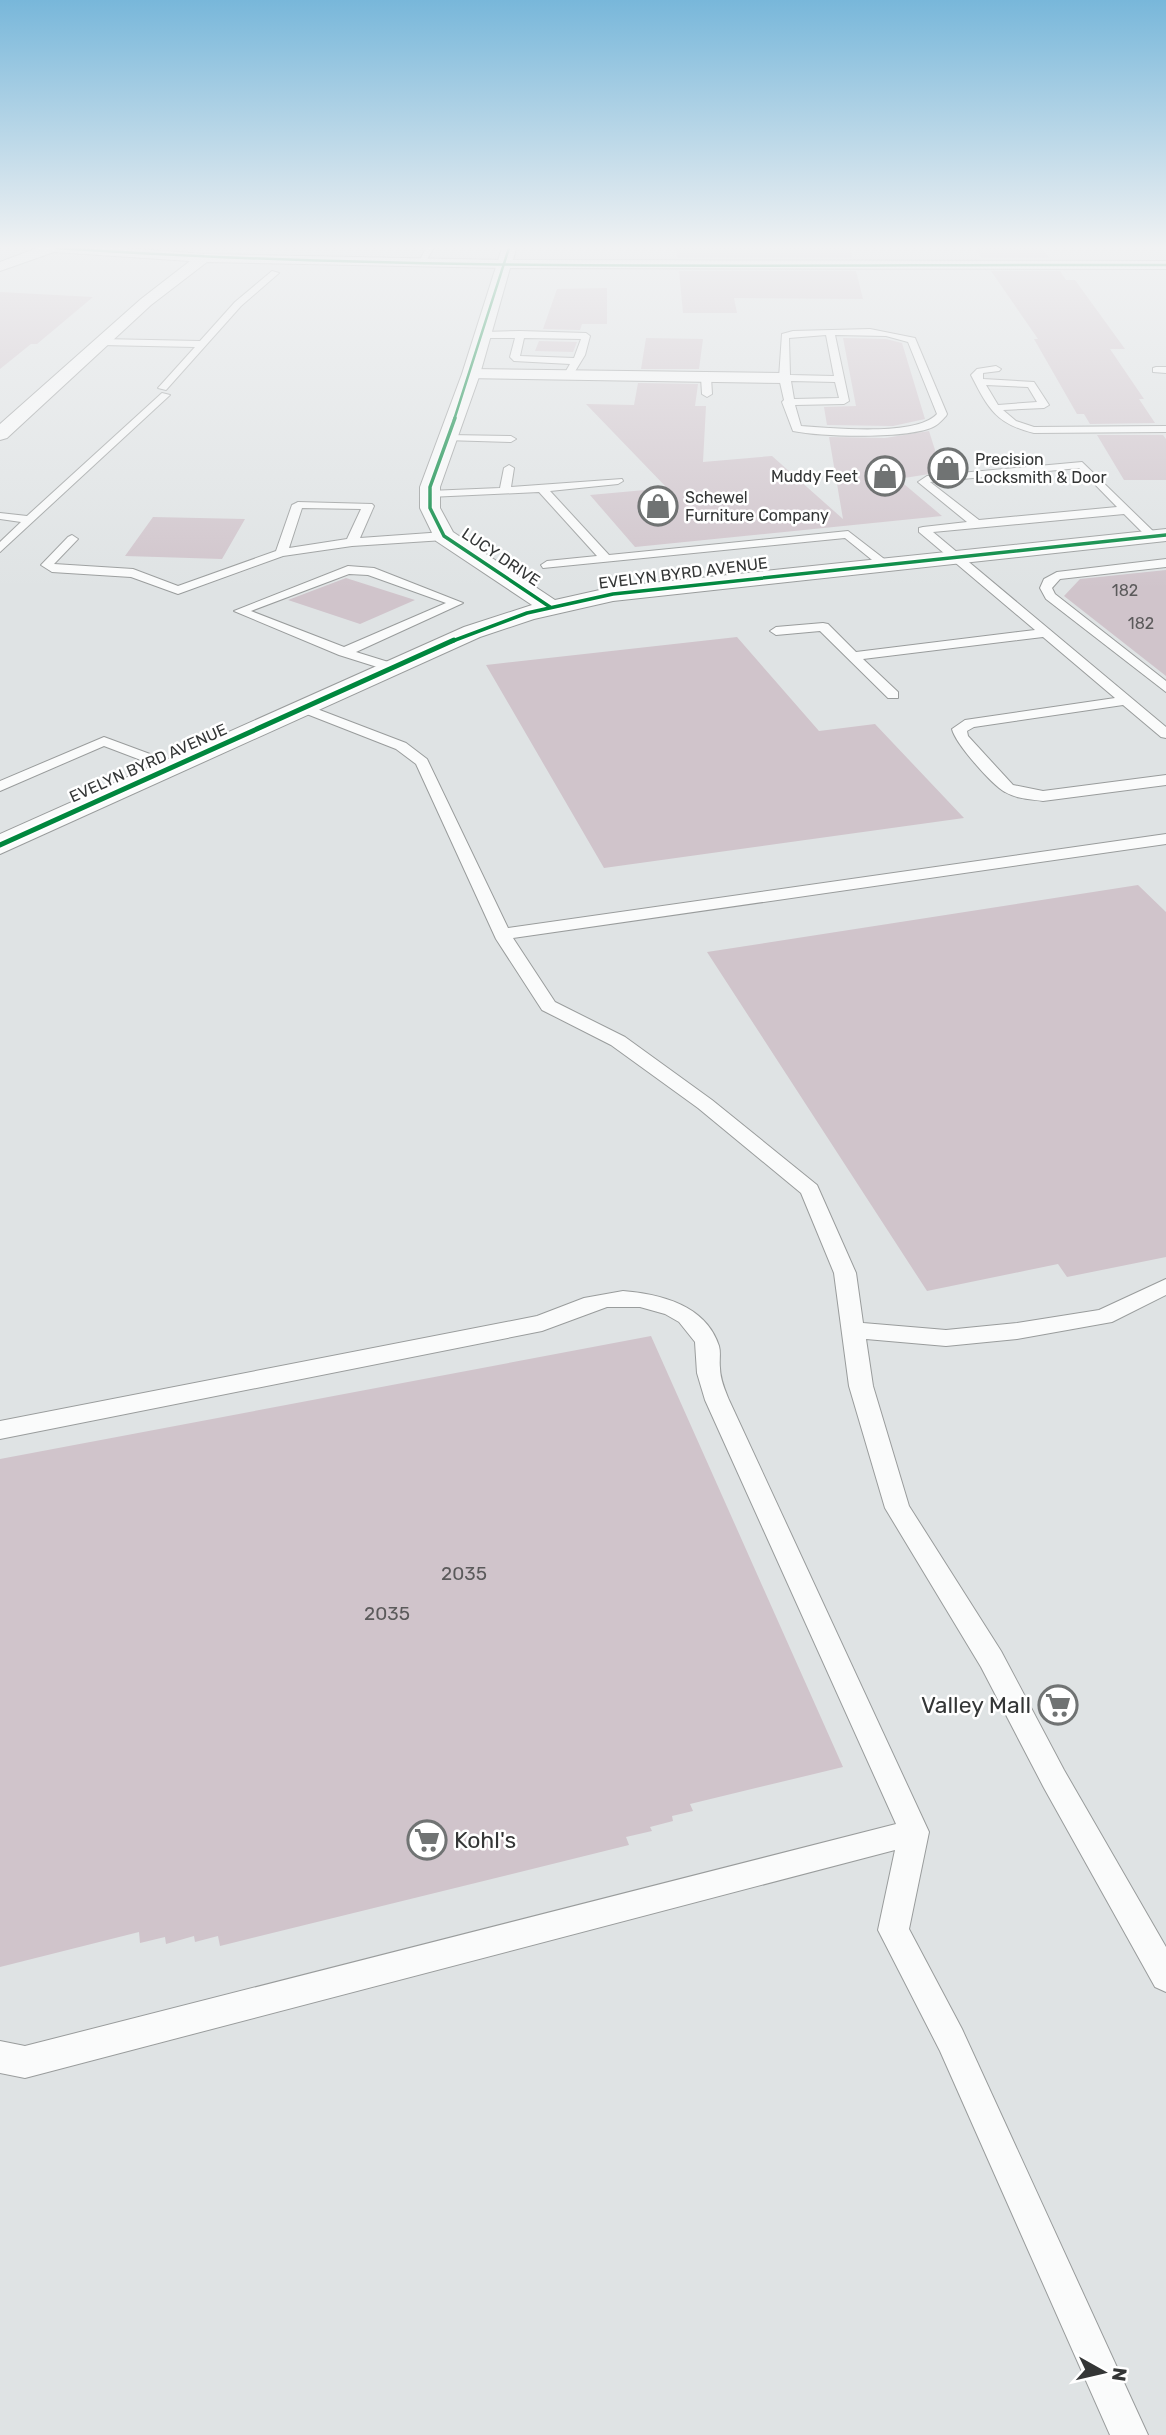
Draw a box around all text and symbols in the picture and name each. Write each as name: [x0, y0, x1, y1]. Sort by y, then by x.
shop icon: Precision Locksmith & Door: [927, 447, 969, 489]
place label: Precision Locksmith & Door: [975, 450, 1107, 487]
shop icon: Muddy Feet: [864, 455, 906, 497]
place label: Muddy Feet: [771, 467, 858, 486]
shop icon: Schewel Furniture Company: [637, 485, 679, 527]
place label: Schewel Furniture Company: [685, 488, 829, 525]
street label: LUCY DRIVE: [458, 524, 544, 590]
street label: EVELYN BYRD AVENUE: [597, 553, 769, 593]
house number: 182: [1112, 581, 1138, 600]
house number: 182: [1128, 614, 1154, 633]
street label: EVELYN BYRD AVENUE: [66, 720, 230, 806]
house number: 2035: [441, 1562, 487, 1585]
house number: 2035: [364, 1602, 410, 1625]
supermarket icon: Valley Mall: [1037, 1684, 1079, 1726]
place label: Valley Mall: [921, 1691, 1031, 1719]
supermarket icon: Kohl's: [406, 1819, 448, 1861]
place label: Kohl's: [454, 1826, 516, 1854]
north arrow: [1068, 2337, 1138, 2407]
text: N: [1107, 2366, 1132, 2383]

